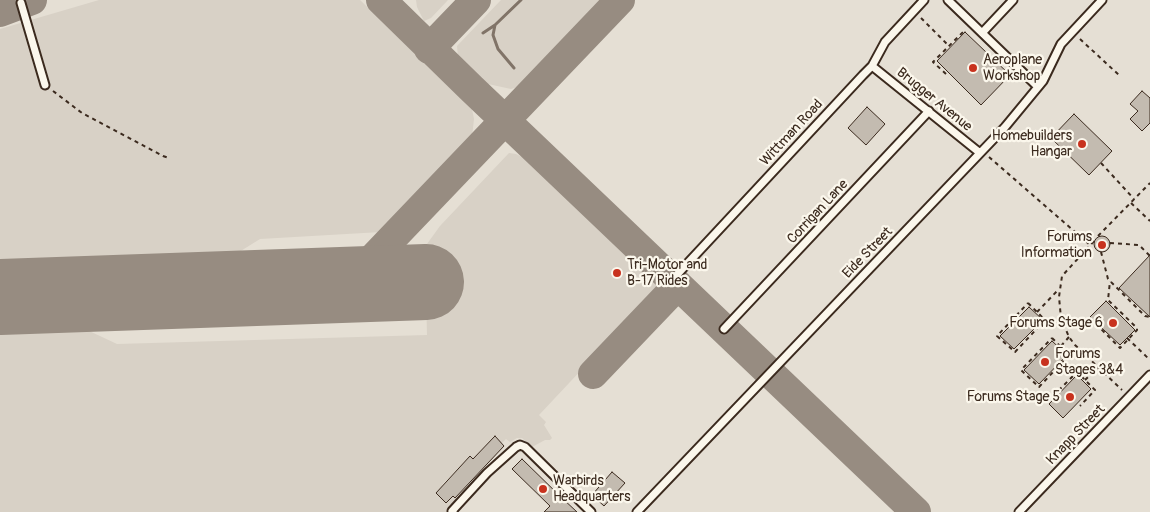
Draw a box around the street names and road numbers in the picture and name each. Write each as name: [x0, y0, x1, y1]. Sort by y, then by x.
street label: Brugger Avenue: [893, 65, 975, 135]
street label: Wittman Road: [757, 96, 827, 170]
street label: Corrigan Lane: [784, 176, 852, 248]
street label: Eide Street: [839, 224, 897, 282]
street label: Knapp Street: [1043, 401, 1109, 469]

